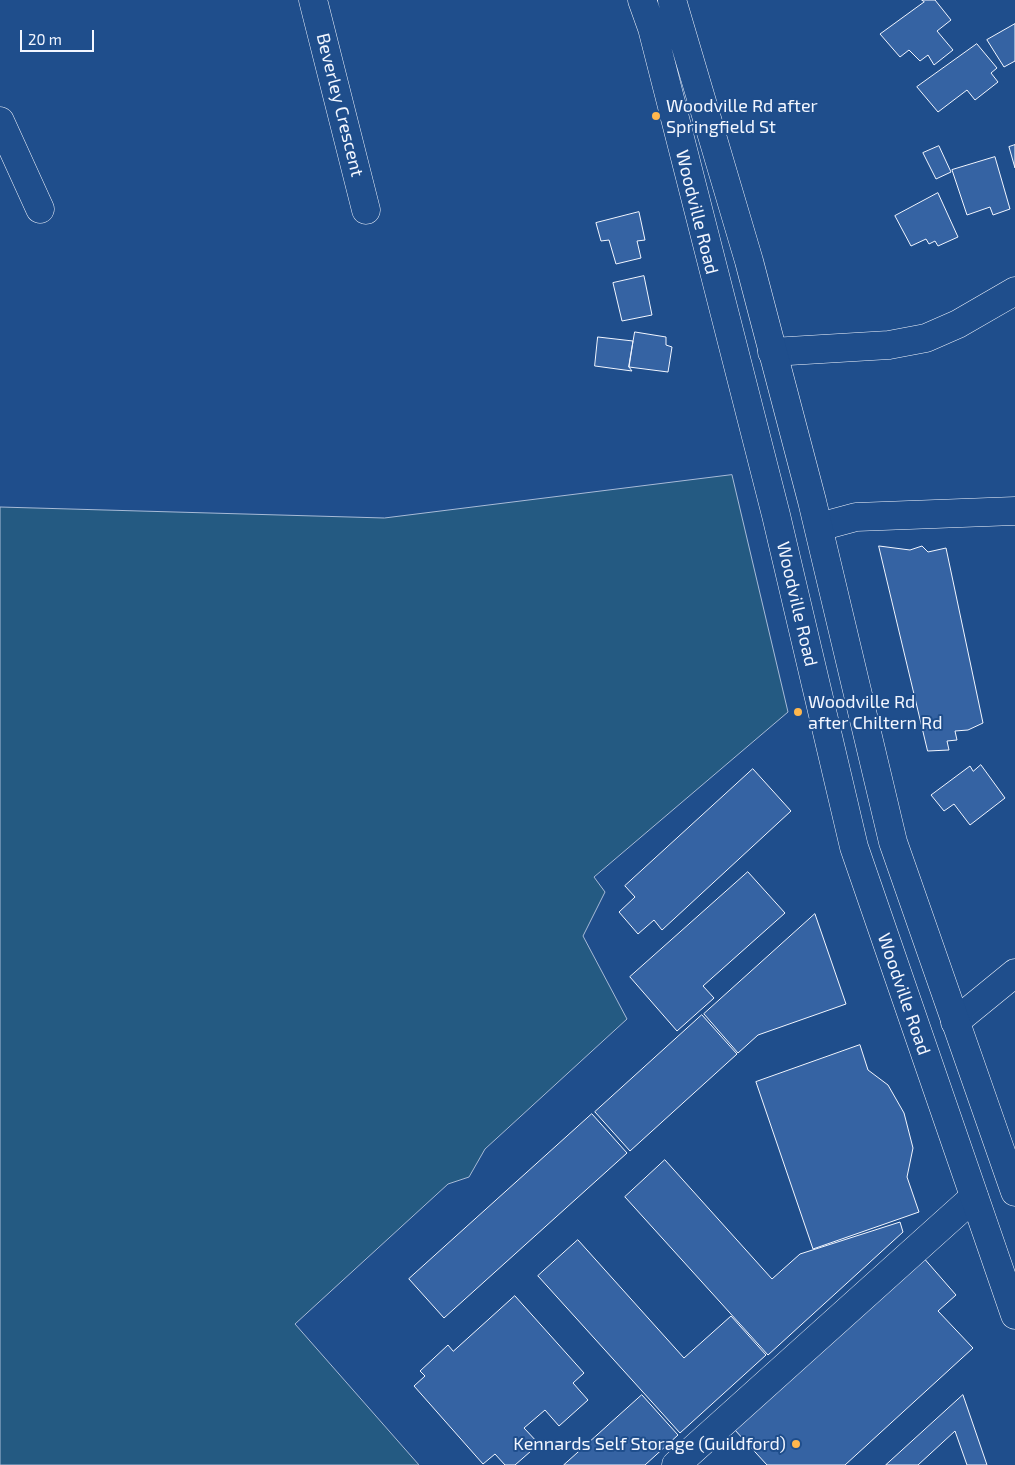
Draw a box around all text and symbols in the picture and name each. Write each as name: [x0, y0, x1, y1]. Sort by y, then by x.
scale bar: [22, 20, 96, 52]
text: 20 m: [28, 30, 62, 48]
street label: Beverley Crescent: [312, 31, 368, 179]
place label: Woodville Rd after Springfield St: [666, 95, 818, 138]
marker: Woodville Rd after Springfield St: [650, 110, 662, 122]
street label: Woodville Road: [671, 148, 723, 276]
street label: Woodville Road: [772, 540, 822, 668]
place label: Woodville Rd after Chiltern Rd: [808, 691, 943, 734]
marker: Woodville Rd after Chiltern Rd: [792, 706, 804, 718]
street label: Woodville Road: [873, 930, 935, 1058]
place label: Kennards Self Storage (Guildford): [513, 1433, 786, 1455]
marker: Kennards Self Storage (Guildford): [790, 1438, 802, 1450]

